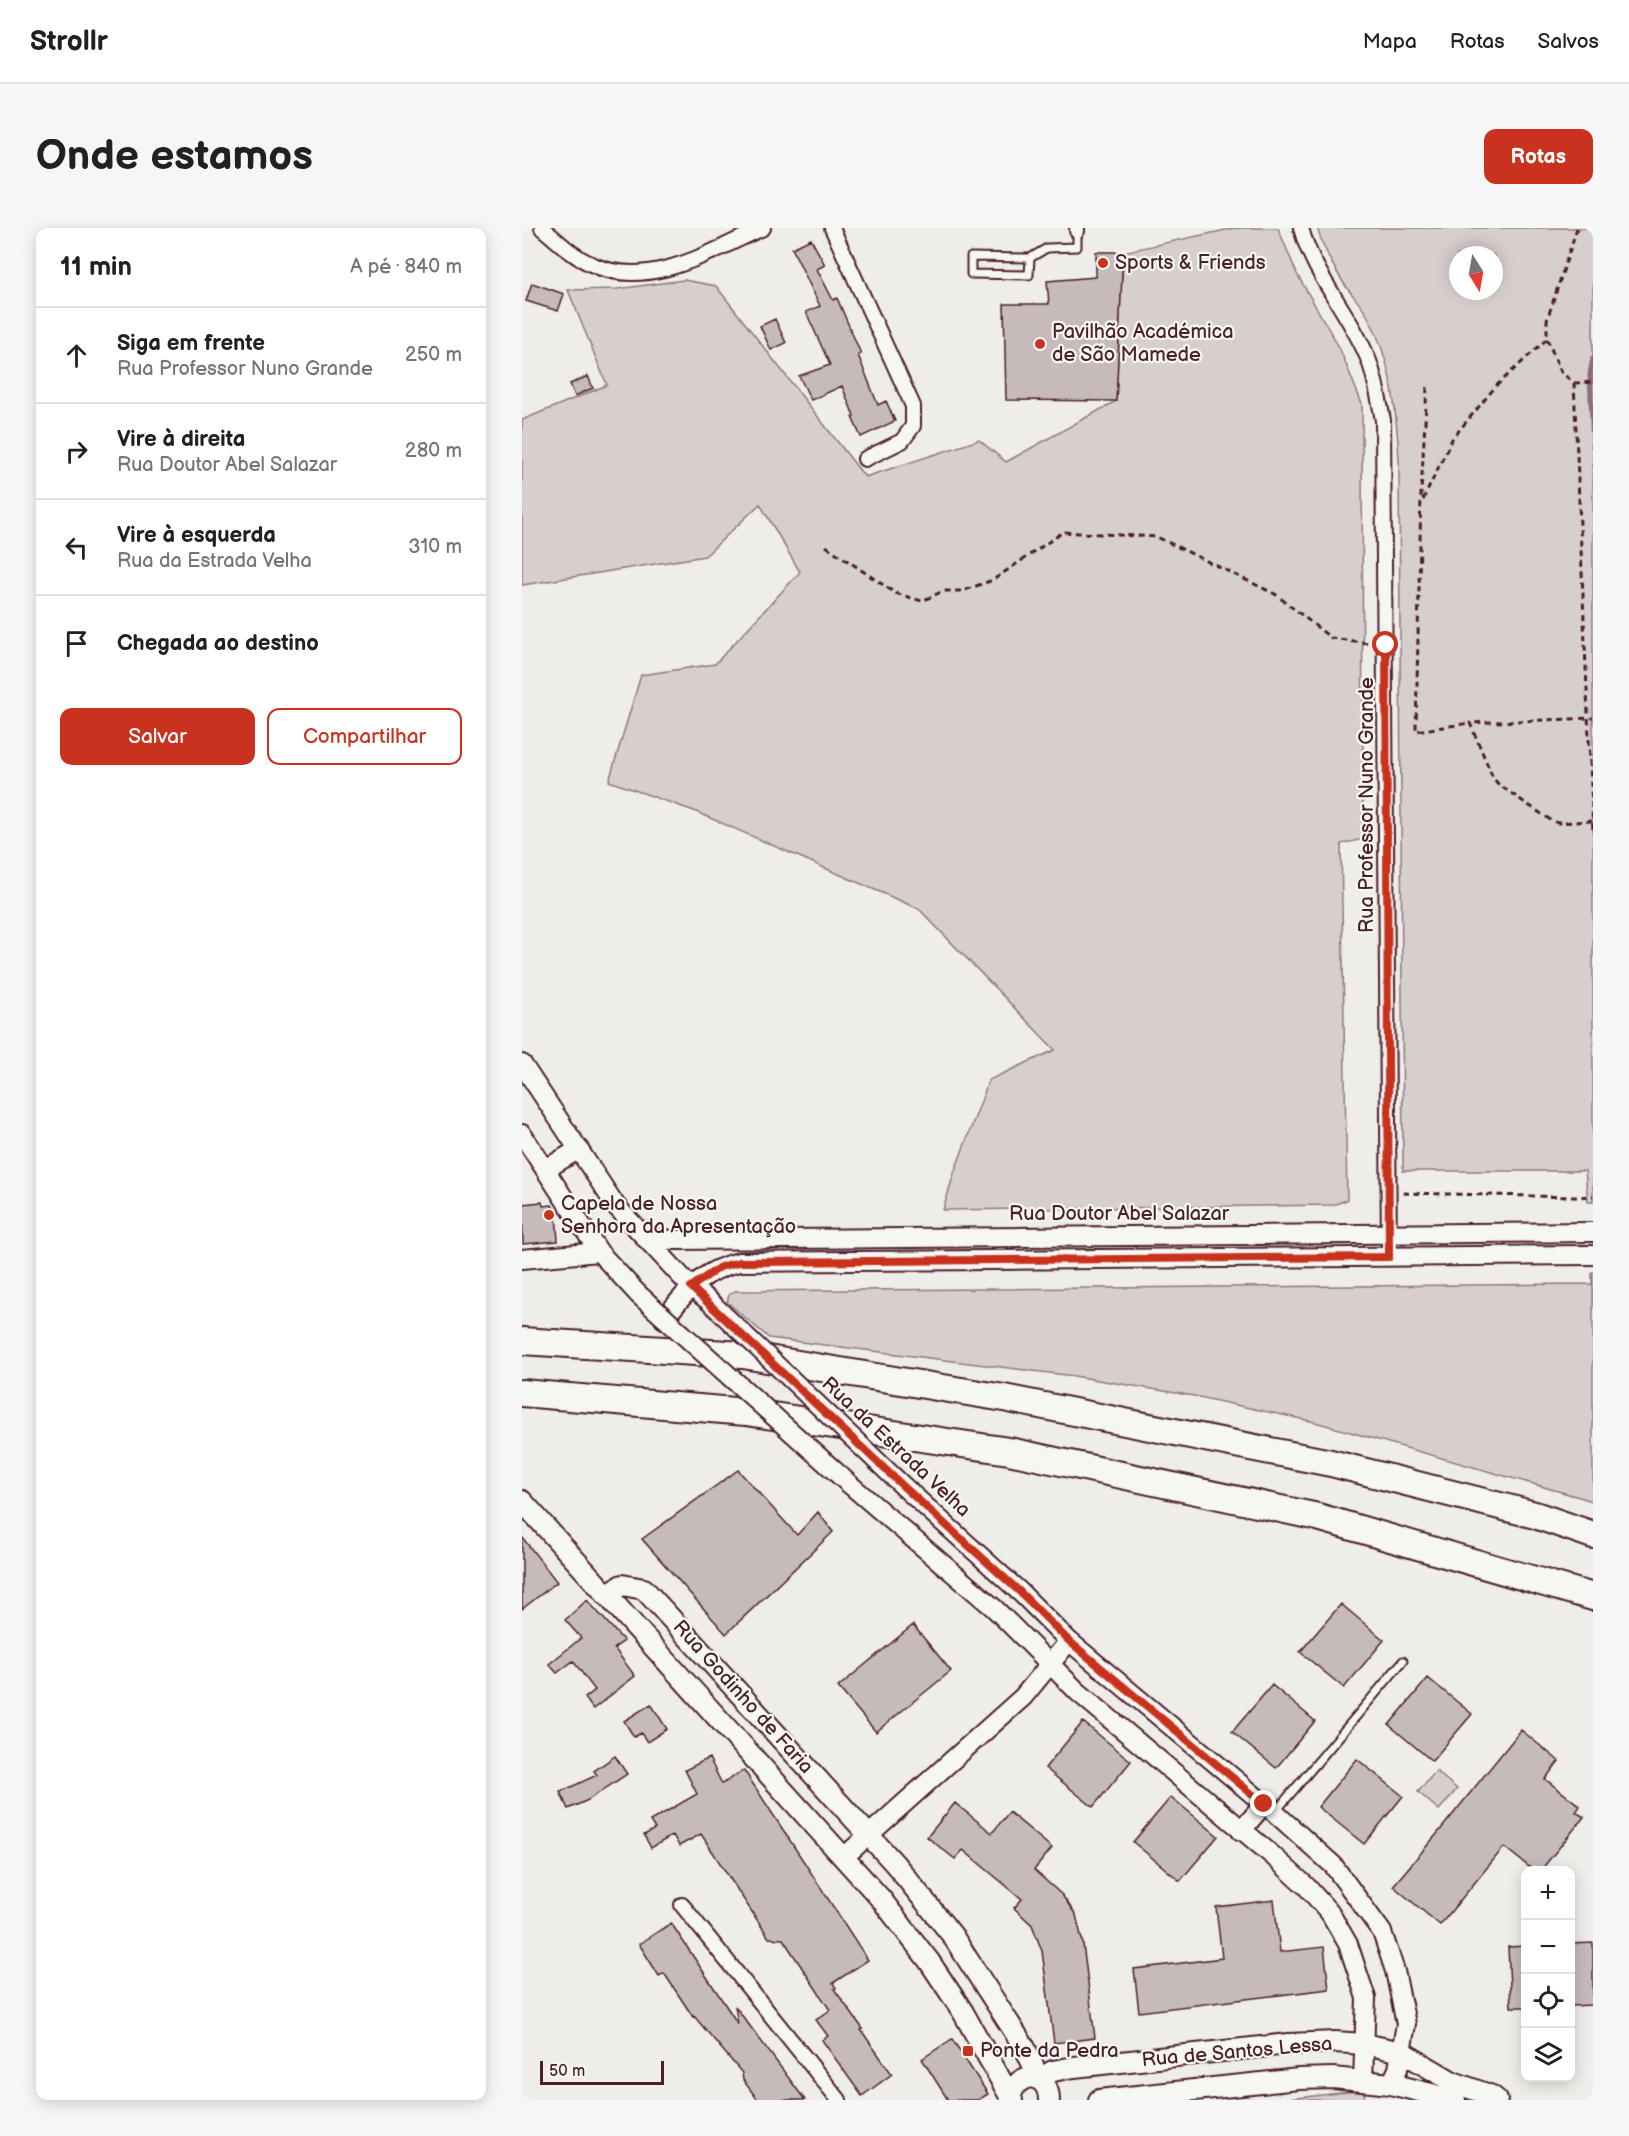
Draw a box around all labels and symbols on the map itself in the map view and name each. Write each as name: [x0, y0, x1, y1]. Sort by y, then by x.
north arrow: [1449, 246, 1503, 300]
place label: Sports & Friends: [1115, 251, 1266, 275]
marker: Sports & Friends: [1096, 256, 1110, 270]
place label: Pavilhão Académica de São Mamede: [1052, 320, 1234, 367]
marker: Pavilhão Académica de São Mamede: [1033, 337, 1047, 351]
route start: [1372, 631, 1398, 657]
street label: Rua Professor Nuno Grande: [1355, 677, 1379, 933]
place label: Capela de Nossa Senhora da Apresentação: [561, 1192, 796, 1239]
street label: Rua Doutor Abel Salazar: [1009, 1202, 1230, 1226]
marker: Capela de Nossa Senhora da Apresentação: [542, 1208, 556, 1222]
street label: Rua da Estrada Velha: [817, 1372, 975, 1522]
street label: Rua Godinho de Faria: [668, 1615, 818, 1779]
route end: [1250, 1790, 1276, 1816]
street label: Rua de Santos Lessa: [1141, 2032, 1333, 2072]
place label: Ponte da Pedra: [980, 2039, 1119, 2063]
marker: Ponte da Pedra: [961, 2044, 975, 2058]
scale bar: [540, 2058, 664, 2086]

